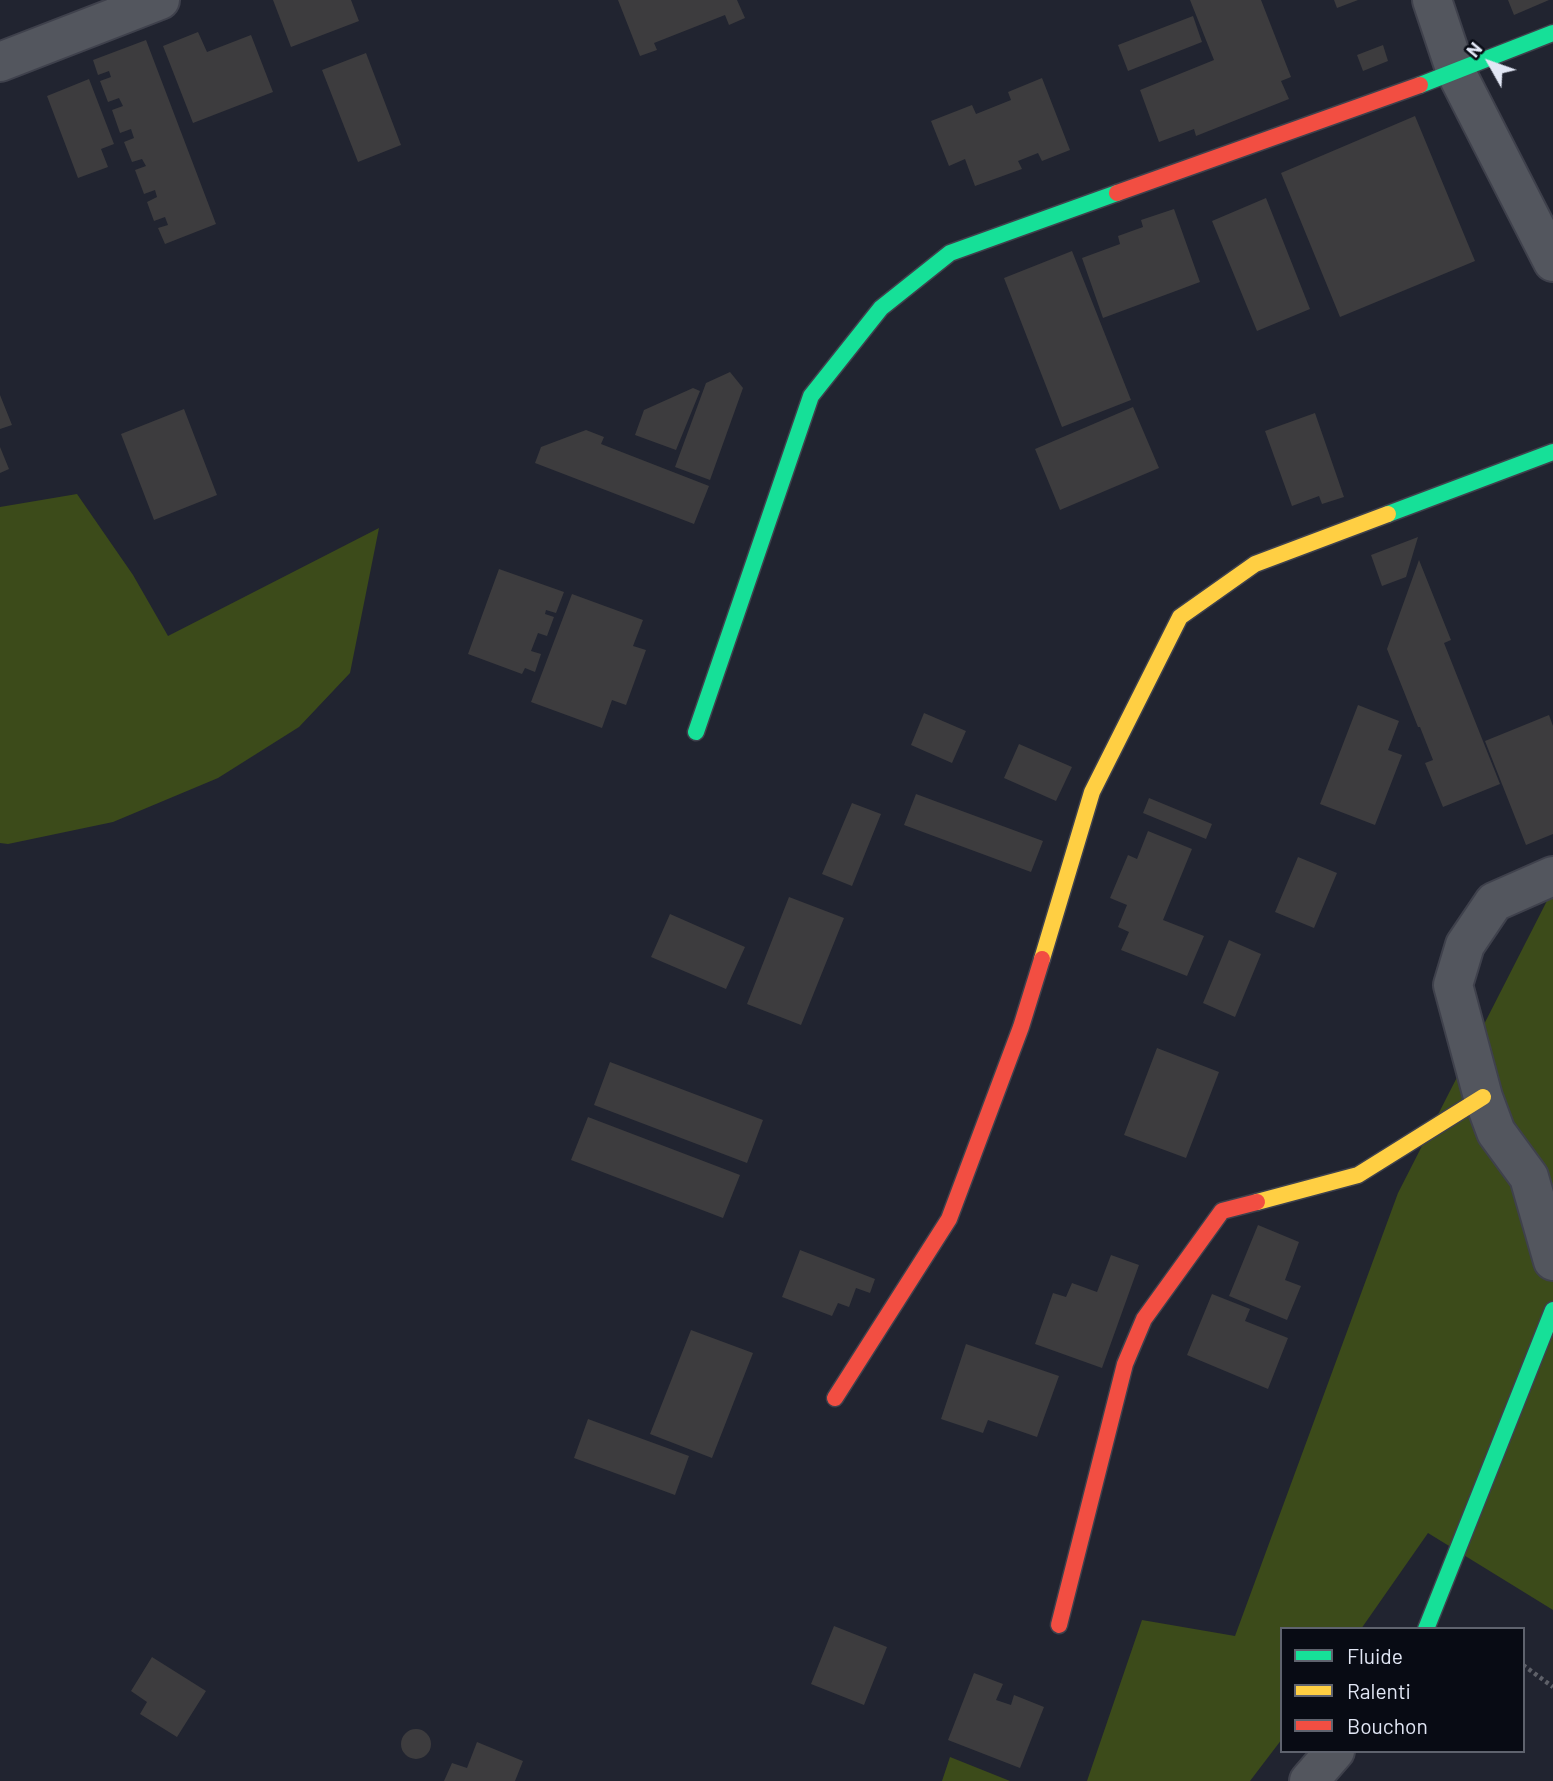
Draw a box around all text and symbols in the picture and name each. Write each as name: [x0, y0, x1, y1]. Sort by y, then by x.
north arrow: [1455, 28, 1525, 98]
text: N: [1461, 37, 1486, 61]
legend: [1280, 1627, 1525, 1753]
text: Fluide: [1347, 1643, 1403, 1668]
text: Ralenti: [1347, 1678, 1411, 1703]
text: Bouchon: [1347, 1713, 1428, 1738]

